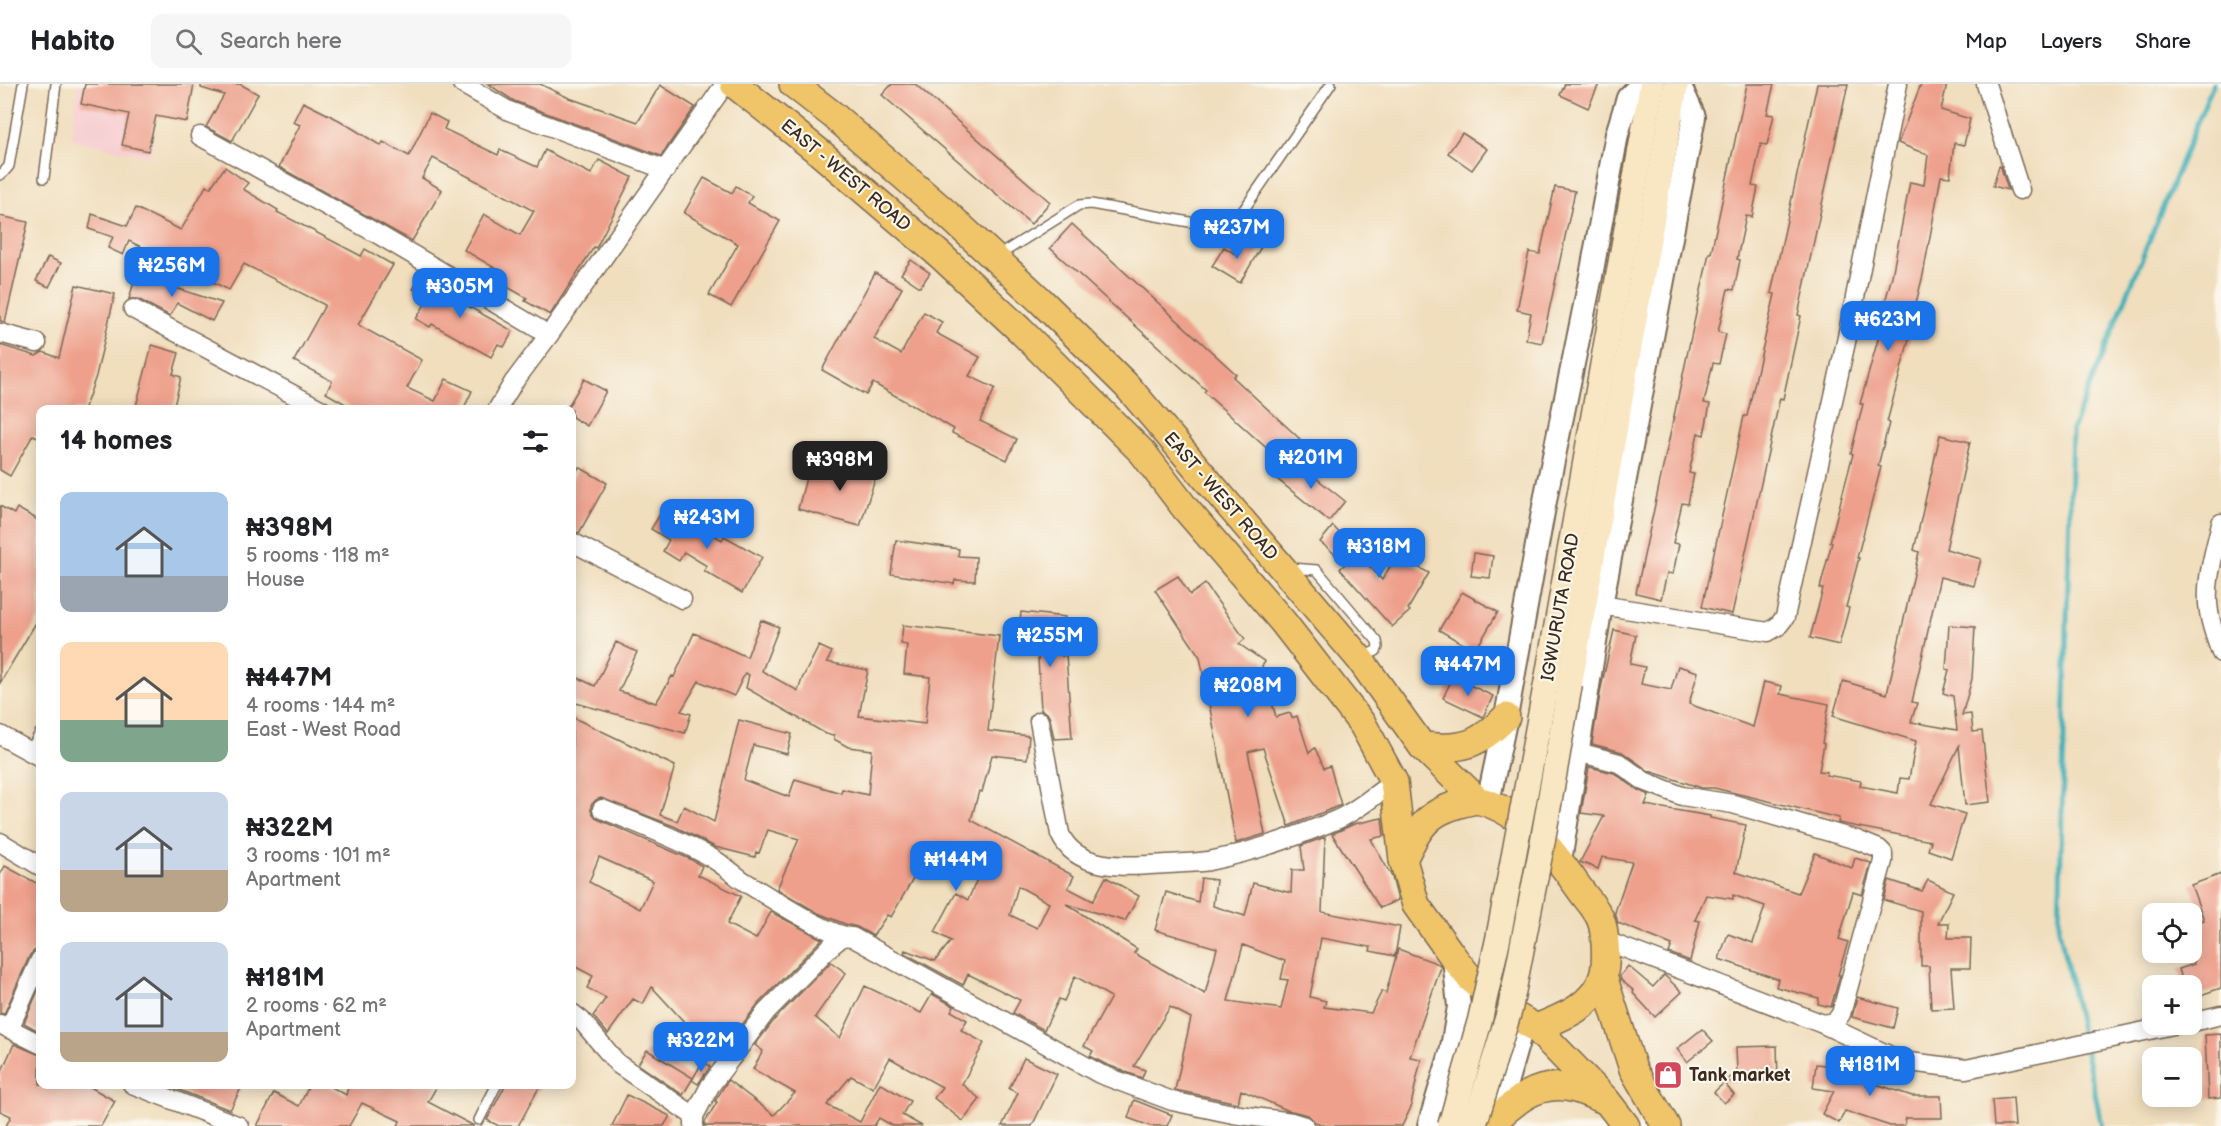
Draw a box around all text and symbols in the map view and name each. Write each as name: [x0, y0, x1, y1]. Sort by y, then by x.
search box: [151, 14, 571, 68]
text: Habito: [30, 25, 115, 58]
icon: search: [172, 25, 205, 58]
text: Search here: [220, 28, 342, 55]
text: Map: [1965, 29, 2007, 54]
text: Layers: [2040, 29, 2102, 54]
text: Share: [2135, 29, 2191, 54]
street label: EAST - WEST ROAD: [776, 115, 915, 236]
pin: ₦237M: [1195, 209, 1279, 260]
text: ₦237M: [1204, 216, 1270, 240]
pin: ₦256M: [130, 247, 214, 298]
text: ₦256M: [138, 254, 206, 278]
pin: ₦305M: [418, 268, 502, 319]
text: ₦305M: [426, 275, 494, 299]
pin: ₦623M: [1846, 301, 1930, 352]
text: ₦623M: [1855, 308, 1921, 332]
icon: filters: [519, 425, 552, 458]
text: 14 homes: [60, 426, 172, 457]
street label: EAST - WEST ROAD: [1159, 428, 1282, 565]
pin: ₦201M: [1269, 439, 1353, 490]
pin: ₦398M: [798, 441, 882, 492]
text: ₦201M: [1279, 446, 1343, 470]
text: ₦398M: [806, 448, 874, 472]
pin: ₦243M: [665, 499, 749, 550]
text: ₦243M: [674, 506, 740, 530]
text: ₦398M: [246, 513, 333, 544]
icon: home: [108, 516, 180, 588]
pin: ₦318M: [1337, 528, 1421, 579]
street label: IGWURUTA ROAD: [1537, 532, 1584, 683]
text: ₦318M: [1347, 535, 1411, 559]
text: 5 rooms · 118 m²: [246, 544, 390, 568]
text: House: [246, 568, 305, 592]
pin: ₦255M: [1008, 617, 1092, 668]
text: ₦255M: [1017, 624, 1083, 648]
pin: ₦447M: [1426, 646, 1510, 697]
text: ₦447M: [1435, 653, 1501, 677]
text: ₦447M: [246, 663, 332, 694]
icon: home: [108, 666, 180, 738]
pin: ₦208M: [1206, 667, 1290, 718]
text: ₦208M: [1214, 674, 1282, 698]
text: 4 rooms · 144 m²: [246, 694, 395, 718]
text: East - West Road: [246, 718, 401, 742]
text: ₦322M: [246, 813, 334, 844]
icon: home: [108, 816, 180, 888]
pin: ₦144M: [914, 841, 998, 892]
text: 3 rooms · 101 m²: [246, 844, 391, 868]
text: ₦144M: [924, 848, 988, 872]
text: Apartment: [246, 868, 341, 892]
map controls: [2142, 903, 2202, 1107]
button: locate: [2142, 903, 2202, 963]
text: ₦181M: [246, 963, 325, 994]
icon: home: [108, 966, 180, 1038]
button: +: [2142, 975, 2202, 1035]
text: 2 rooms · 62 m²: [246, 994, 387, 1018]
text: Apartment: [246, 1018, 341, 1042]
pin: ₦322M: [659, 1022, 743, 1073]
text: ₦322M: [667, 1029, 735, 1053]
pin: ₦181M: [1828, 1046, 1912, 1097]
button: −: [2142, 1047, 2202, 1107]
text: ₦181M: [1840, 1053, 1900, 1077]
shop icon: Tank market: [1652, 1059, 1684, 1091]
place label: Tank market: [1689, 1065, 1790, 1086]

